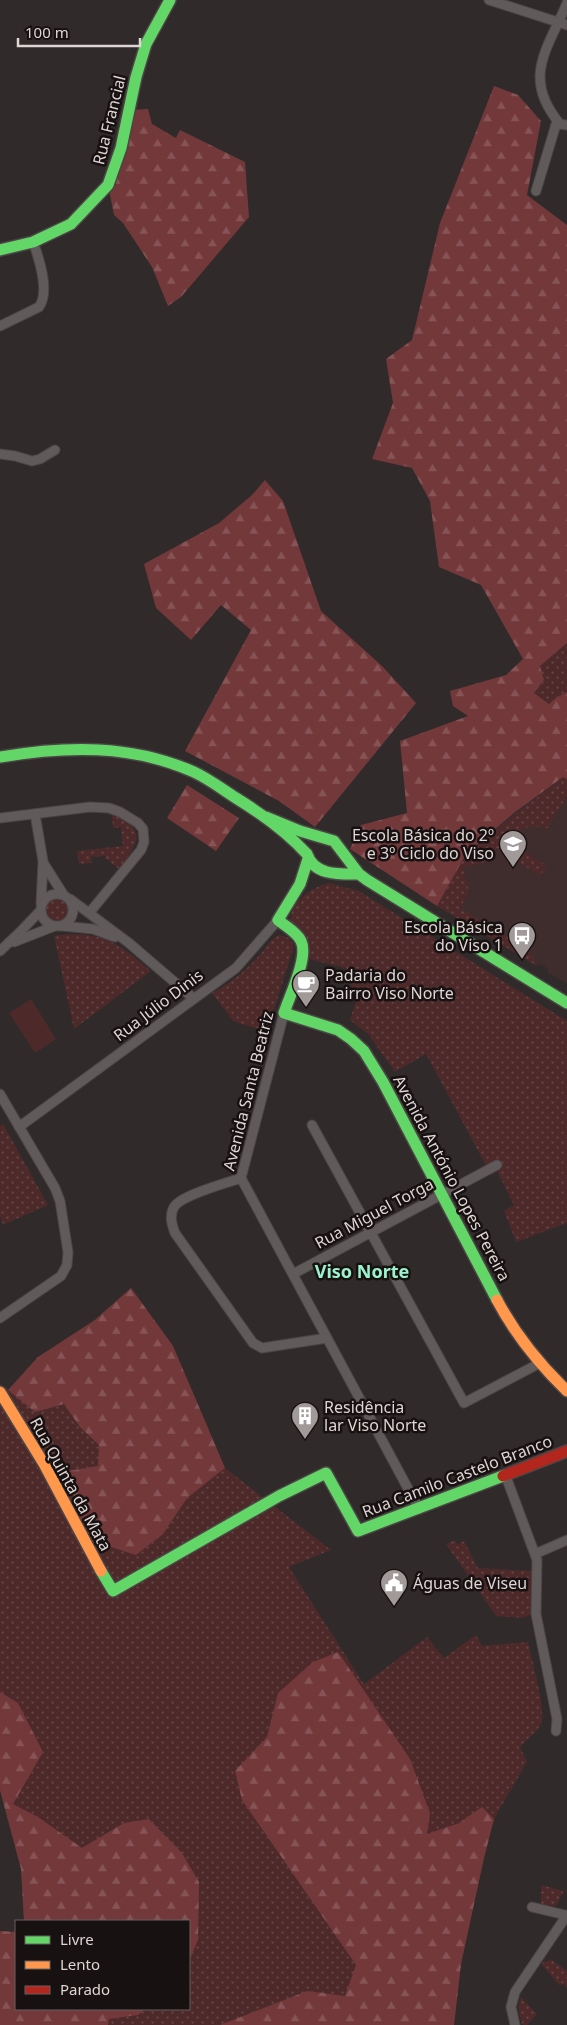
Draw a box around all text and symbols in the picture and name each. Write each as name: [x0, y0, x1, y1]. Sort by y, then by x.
scale bar: [18, 15, 140, 47]
text: 100 m: [25, 22, 69, 42]
street label: Rua Francial: [87, 73, 131, 167]
place label: Escola Básica do 2º e 3º Ciclo do Viso: [352, 824, 494, 864]
school or university icon: Escola Básica do 2º e 3º Ciclo do Viso: [498, 829, 528, 868]
place label: Escola Básica do Viso 1: [404, 916, 503, 956]
bus stop icon: Escola Básica do Viso 1: [507, 921, 537, 960]
street label: Rua Júlio Dinis: [109, 964, 207, 1046]
place label: Padaria do Bairro Viso Norte: [325, 964, 454, 1004]
cafe icon: Padaria do Bairro Viso Norte: [291, 969, 321, 1008]
street label: Avenida Santa Beatriz: [218, 1009, 278, 1173]
street label: Avenida António Lopes Pereira: [388, 1071, 516, 1285]
street label: Rua Miguel Torga: [311, 1172, 437, 1254]
district label: Viso Norte: [315, 1259, 409, 1283]
place label: Residência lar Viso Norte: [324, 1396, 426, 1436]
building icon: Residência lar Viso Norte: [290, 1401, 320, 1440]
street label: Rua Quinta da Mata: [25, 1413, 117, 1555]
street label: Rua Camilo Castelo Branco: [359, 1430, 555, 1522]
public building icon: Águas de Viseu: [379, 1568, 409, 1607]
place label: Águas de Viseu: [413, 1572, 527, 1594]
legend: [15, 1920, 190, 2010]
text: Livre: [60, 1929, 94, 1949]
text: Lento: [60, 1954, 100, 1974]
text: Parado: [60, 1979, 110, 1999]

